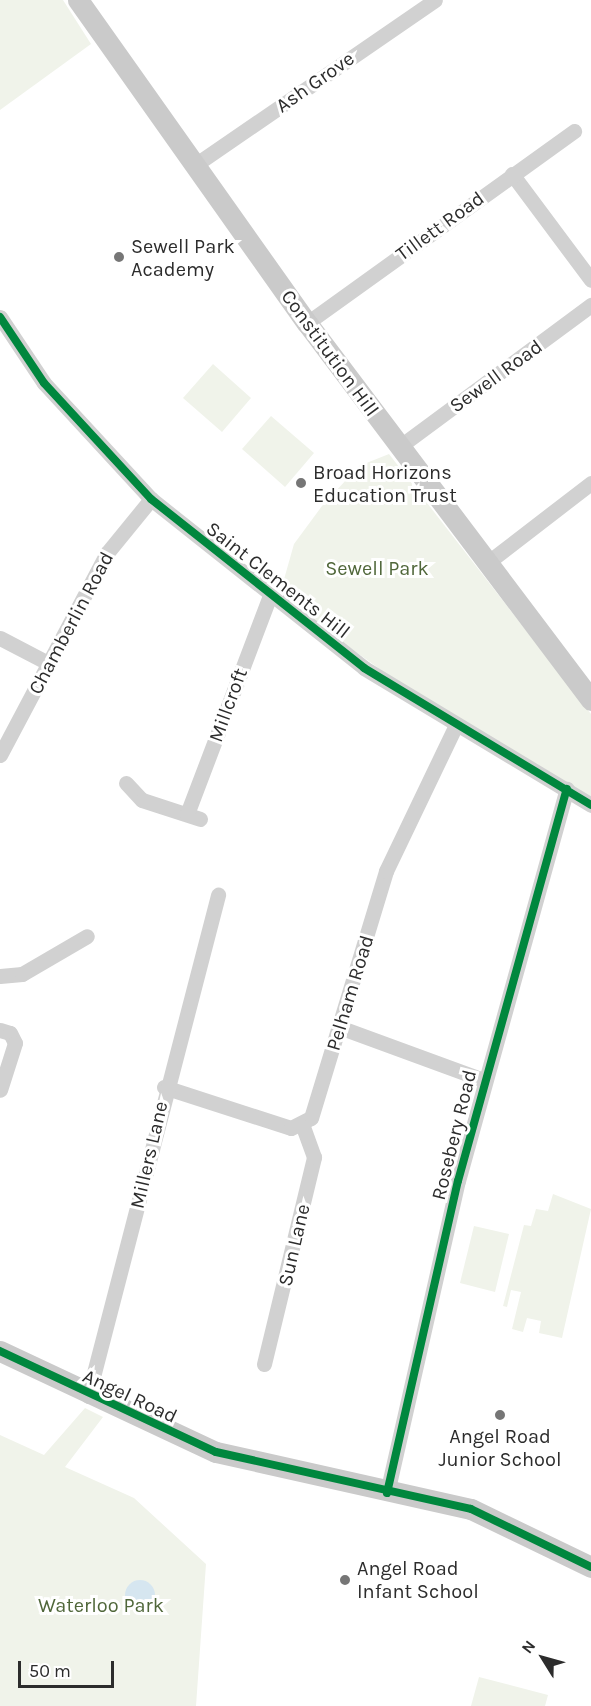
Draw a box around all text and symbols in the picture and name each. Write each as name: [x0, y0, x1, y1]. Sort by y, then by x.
street label: Ash Grove: [271, 46, 359, 118]
street label: Tillett Road: [391, 186, 489, 266]
place label: Sewell Park Academy: [131, 234, 235, 281]
marker: Sewell Park Academy: [112, 250, 126, 264]
street label: Constitution Hill: [276, 285, 384, 421]
street label: Sewell Road: [445, 334, 547, 418]
place label: Broad Horizons Education Trust: [313, 460, 457, 507]
marker: Broad Horizons Education Trust: [294, 476, 308, 490]
street label: Saint Clements Hill: [201, 516, 355, 644]
street label: Chamberlin Road: [23, 548, 119, 698]
park label: Sewell Park: [325, 556, 429, 580]
street label: Millcroft: [204, 665, 252, 745]
street label: Pelham Road: [321, 932, 379, 1054]
street label: Rosebery Road: [426, 1067, 482, 1203]
street label: Millers Lane: [125, 1099, 173, 1211]
street label: Sun Lane: [273, 1202, 315, 1288]
street label: Angel Road: [79, 1364, 181, 1428]
marker: Angel Road Junior School: [493, 1408, 507, 1422]
place label: Angel Road Junior School: [438, 1424, 562, 1471]
place label: Angel Road Infant School: [357, 1556, 479, 1603]
marker: Angel Road Infant School: [338, 1573, 352, 1587]
park label: Waterloo Park: [38, 1593, 164, 1617]
north arrow: [513, 1628, 573, 1688]
text: N: [517, 1637, 539, 1657]
scale bar: [21, 1649, 117, 1687]
text: 50 m: [29, 1660, 71, 1682]

